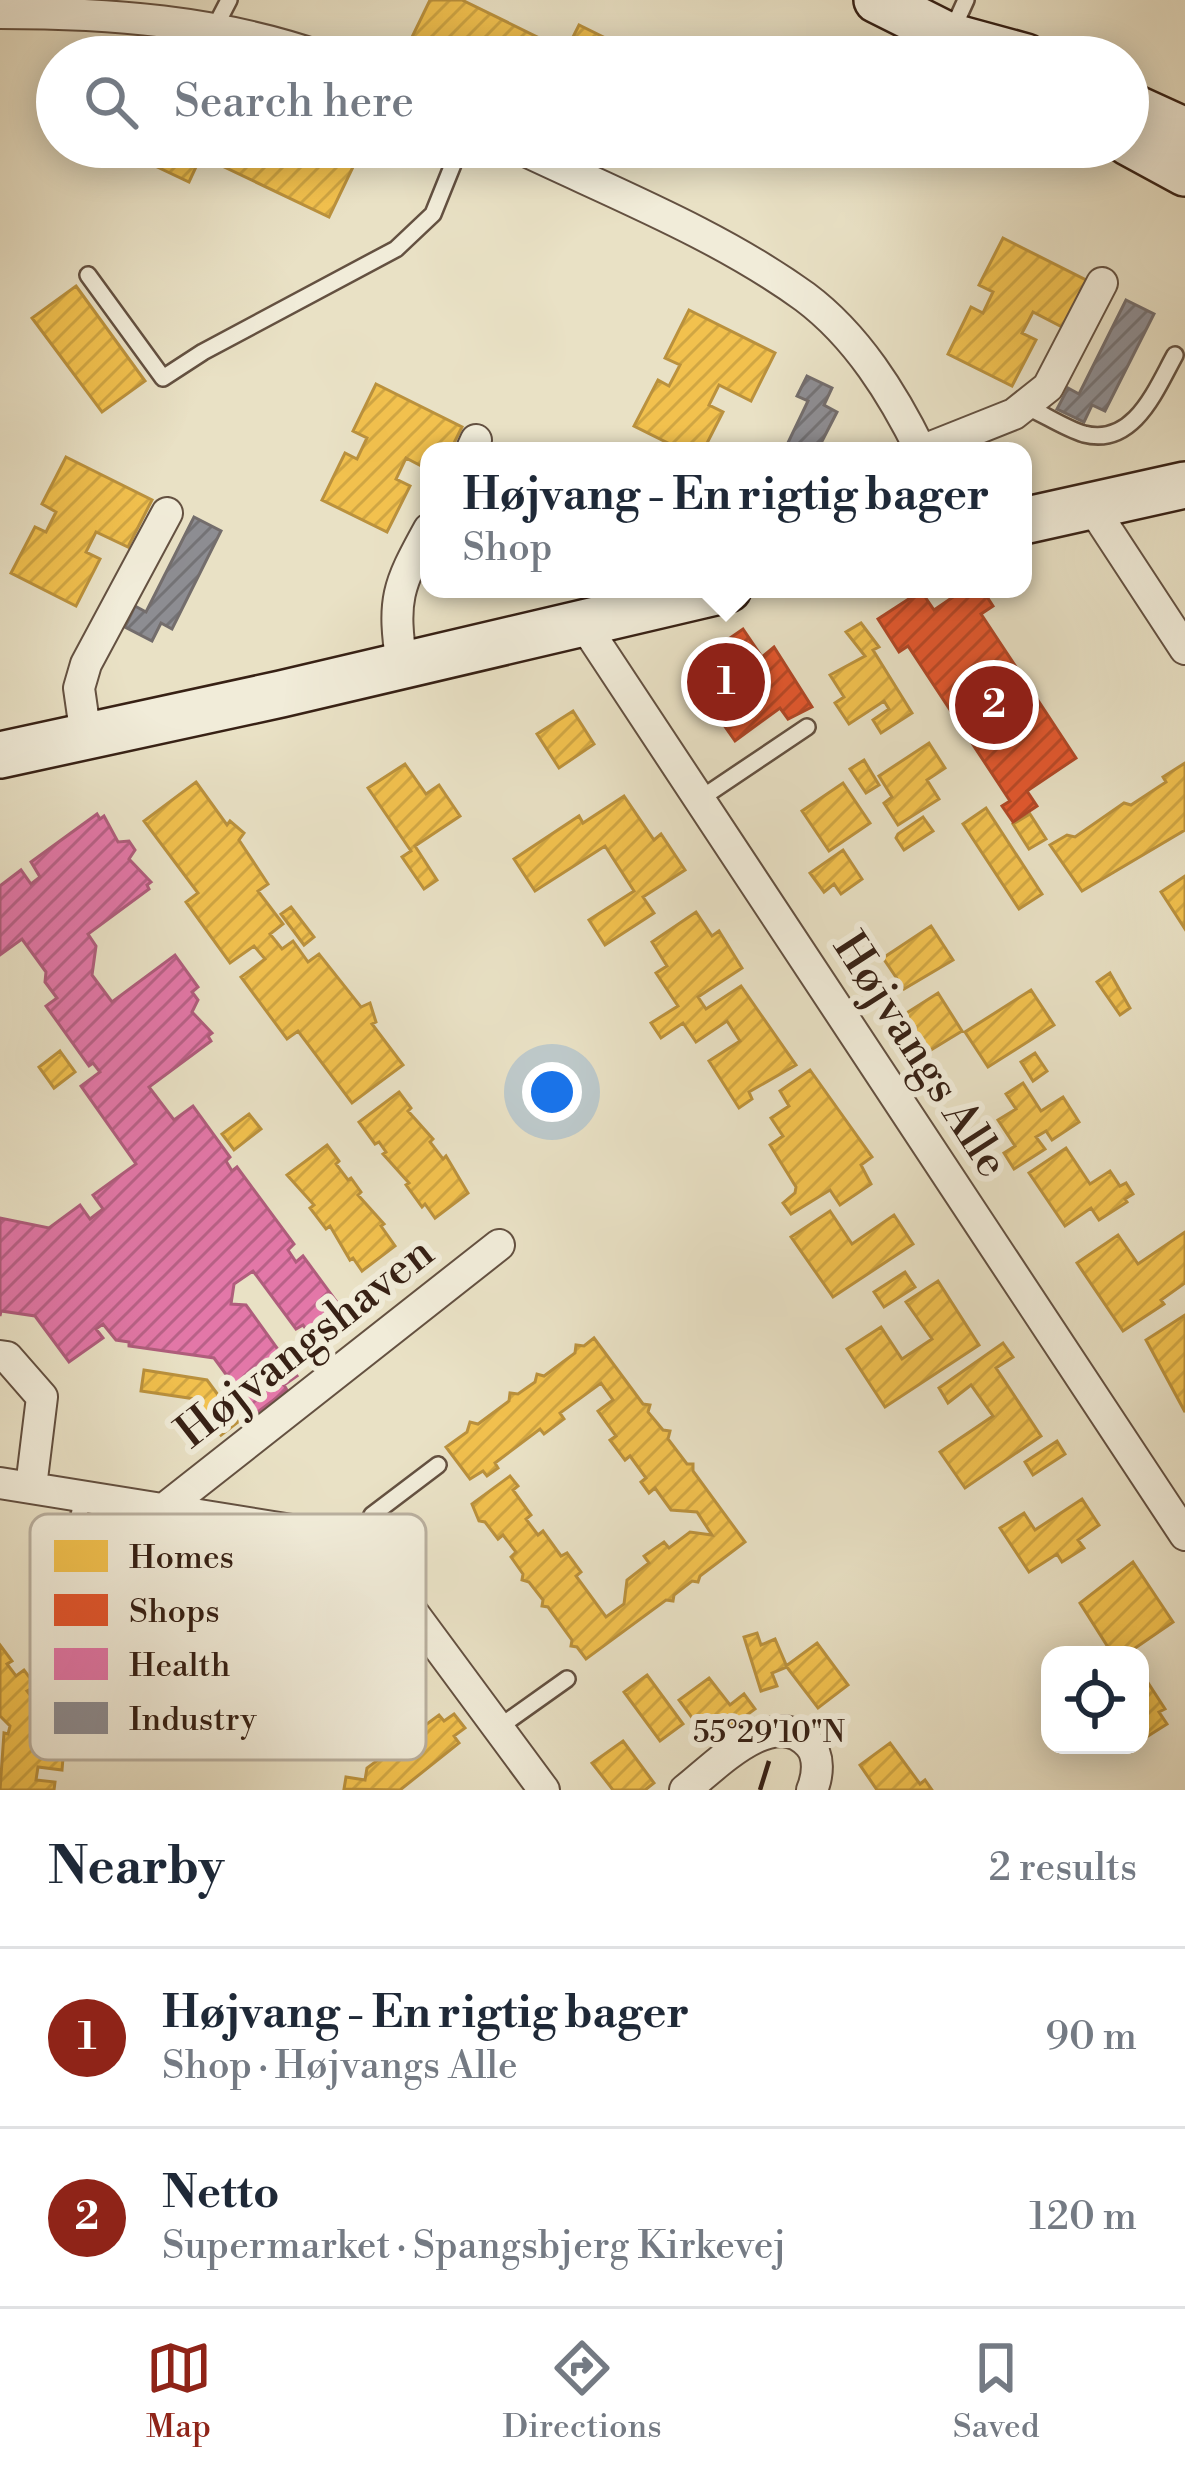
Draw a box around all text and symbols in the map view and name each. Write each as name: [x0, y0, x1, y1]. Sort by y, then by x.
search box: [36, 36, 1149, 168]
icon: search: [78, 69, 144, 135]
text: Search here: [174, 74, 414, 131]
popup: [420, 442, 1032, 598]
text: Højvang - En rigtig bager: [462, 467, 990, 524]
text: Shop: [462, 524, 552, 573]
pin: 1: [687, 637, 765, 727]
pin: 2: [955, 660, 1033, 750]
street label: Højvangs Alle: [820, 922, 1020, 1189]
your location: [522, 1062, 582, 1122]
street label: Højvangshaven: [165, 1225, 446, 1461]
legend: [30, 1514, 426, 1760]
text: Homes: [129, 1538, 234, 1579]
text: Shops: [129, 1592, 220, 1633]
text: Health: [129, 1646, 230, 1687]
map controls: [1041, 1646, 1149, 1754]
button: locate: [1041, 1646, 1149, 1754]
text: Industry: [129, 1700, 258, 1741]
text: 55°29'10"N: [693, 1714, 845, 1752]
text: Nearby: [48, 1836, 224, 1900]
text: 2 results: [989, 1844, 1137, 1893]
text: Højvang - En rigtig bager: [162, 1985, 689, 2042]
text: 1: [78, 2013, 96, 2062]
text: 90 m: [1045, 2013, 1137, 2062]
text: Shop · Højvangs Alle: [162, 2042, 518, 2091]
text: Netto: [162, 2165, 280, 2222]
text: 2: [75, 2193, 99, 2242]
text: 120 m: [1029, 2193, 1137, 2242]
text: Supermarket · Spangsbjerg Kirkevej: [162, 2222, 786, 2271]
tab: Map: [146, 2335, 212, 2448]
tab: Directions: [503, 2335, 662, 2448]
tab: Saved: [953, 2335, 1039, 2448]

